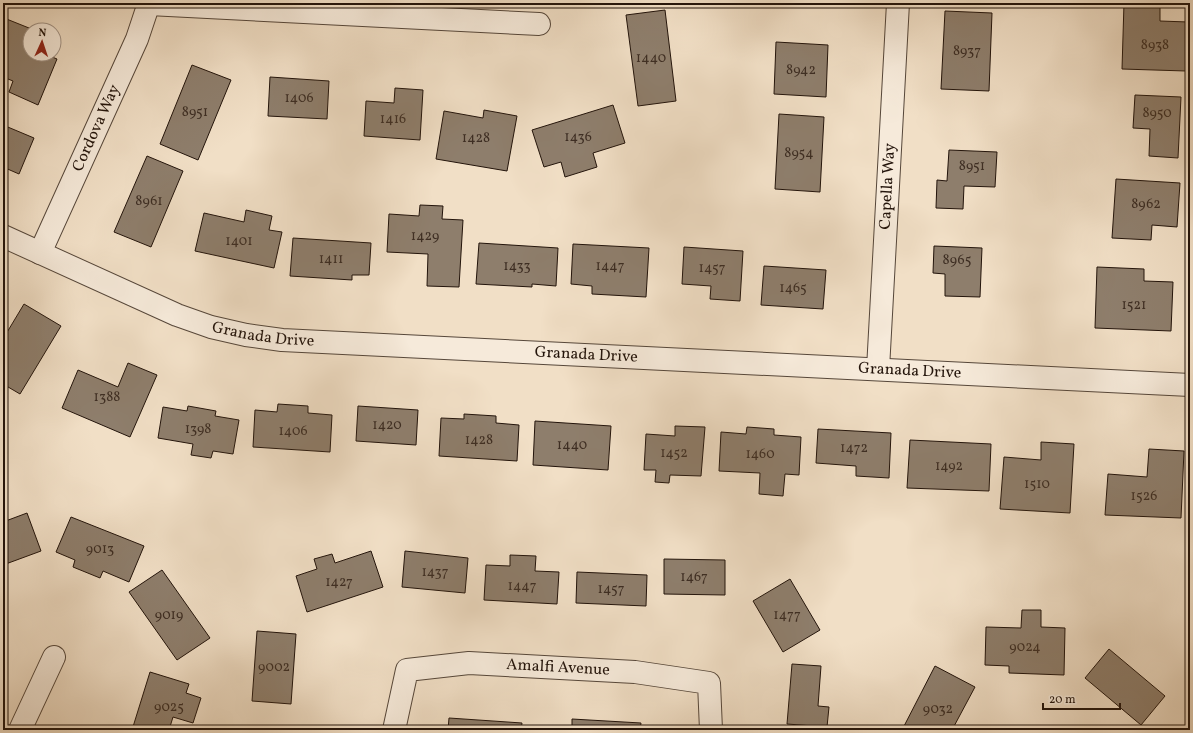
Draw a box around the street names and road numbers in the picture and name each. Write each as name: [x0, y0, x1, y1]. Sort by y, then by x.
street label: Cordova Way: [67, 81, 126, 175]
street label: Capella Way: [875, 142, 901, 230]
street label: Granada Drive: [210, 317, 315, 353]
street label: Granada Drive: [534, 342, 638, 369]
street label: Granada Drive: [858, 358, 962, 385]
street label: Amalfi Avenue: [506, 654, 611, 682]

